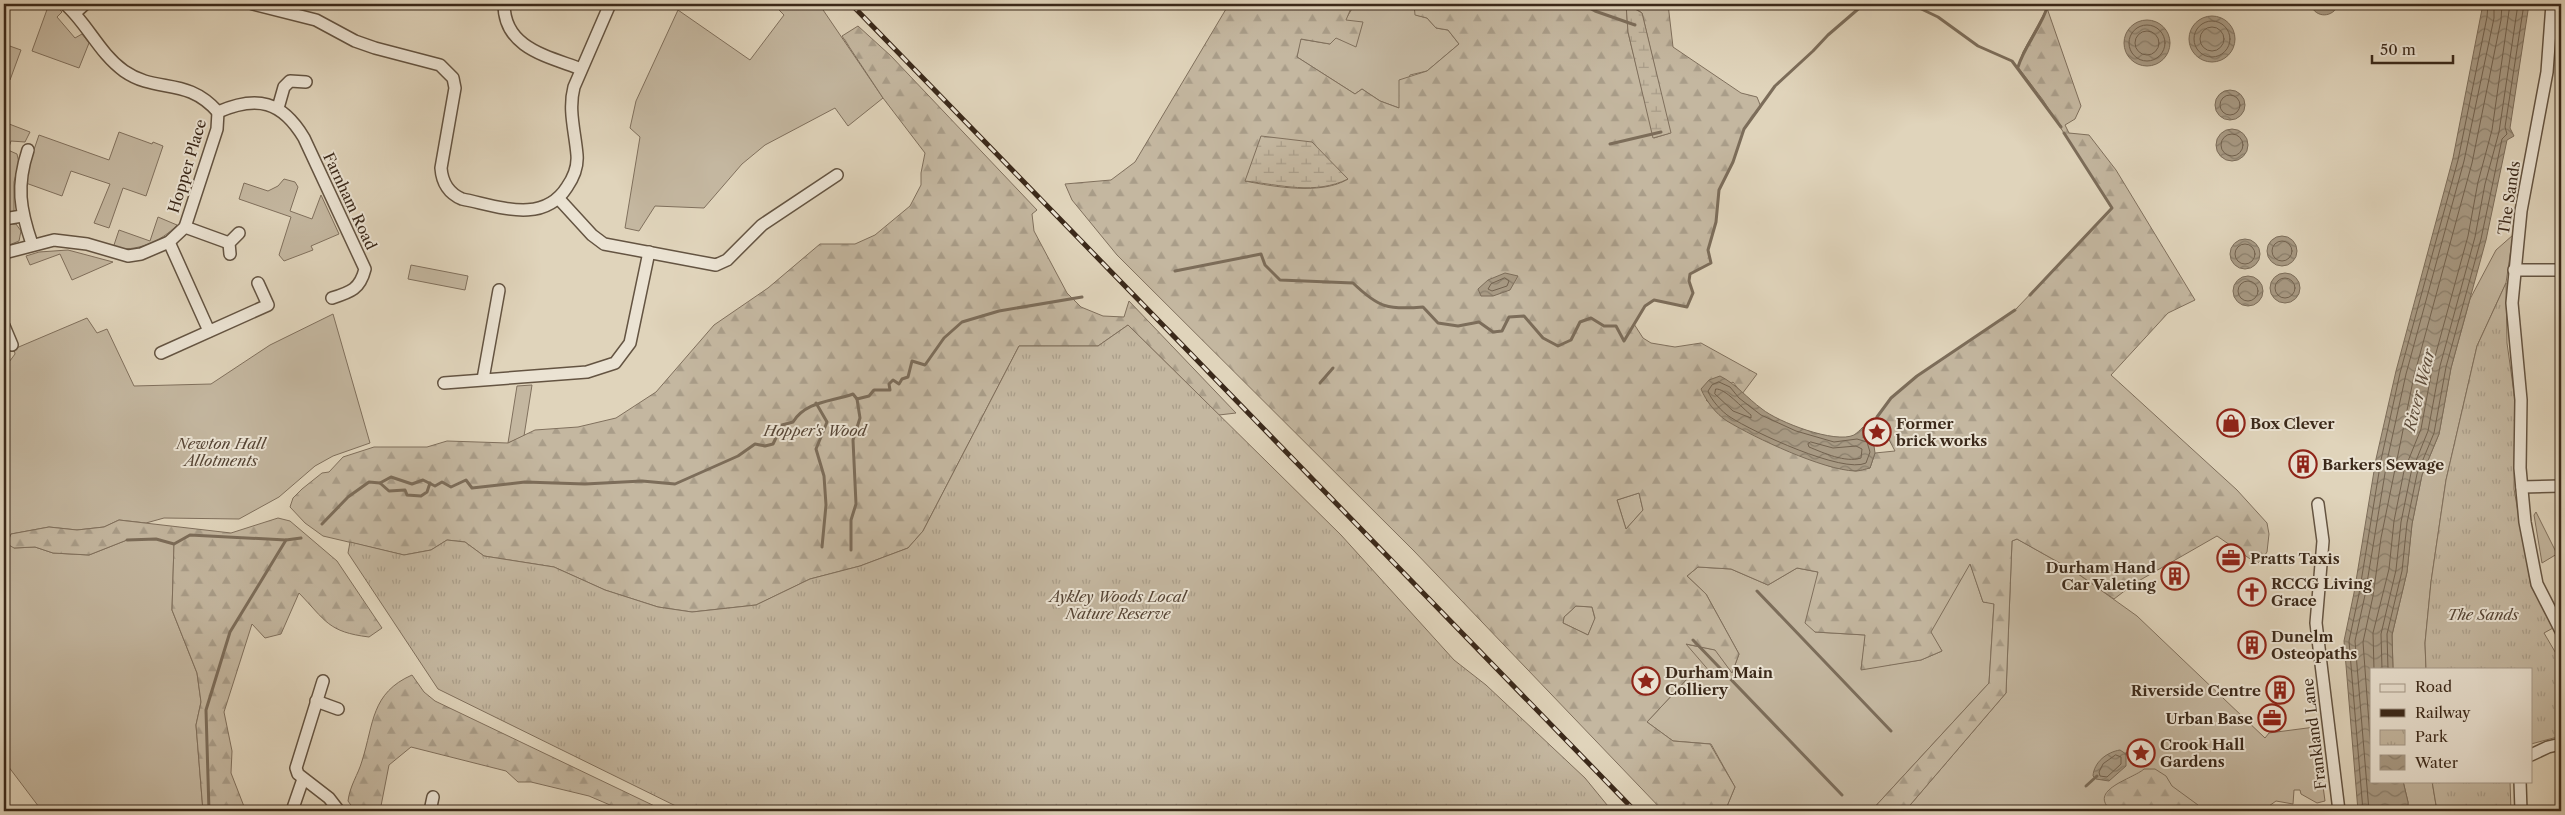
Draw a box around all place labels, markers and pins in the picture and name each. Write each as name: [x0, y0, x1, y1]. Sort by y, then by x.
shop icon: Box Clever: [2216, 408, 2246, 438]
place label: Former brick works: [1895, 414, 1987, 450]
place label: Box Clever: [2250, 414, 2335, 433]
place icon: Former brick works: [1862, 417, 1892, 447]
building icon: Barkers Sewage: [2288, 449, 2318, 479]
place label: Barkers Sewage: [2322, 455, 2444, 474]
office icon: Pratts Taxis: [2216, 543, 2246, 573]
place label: Pratts Taxis: [2250, 549, 2340, 568]
place label: Durham Hand Car Valeting: [2045, 558, 2156, 594]
building icon: Durham Hand Car Valeting: [2160, 561, 2190, 591]
place label: RCCG Living Grace: [2271, 574, 2372, 610]
church icon: RCCG Living Grace: [2237, 577, 2267, 607]
place label: Dunelm Osteopaths: [2271, 627, 2357, 663]
building icon: Dunelm Osteopaths: [2237, 630, 2267, 660]
place label: Durham Main Colliery: [1665, 663, 1774, 699]
place icon: Durham Main Colliery: [1631, 666, 1661, 696]
building icon: Riverside Centre: [2265, 675, 2295, 705]
place label: Riverside Centre: [2131, 681, 2261, 700]
office icon: Urban Base: [2257, 703, 2287, 733]
place label: Urban Base: [2166, 709, 2253, 728]
place label: Crook Hall Gardens: [2160, 735, 2245, 771]
place icon: Crook Hall Gardens: [2126, 738, 2156, 768]

